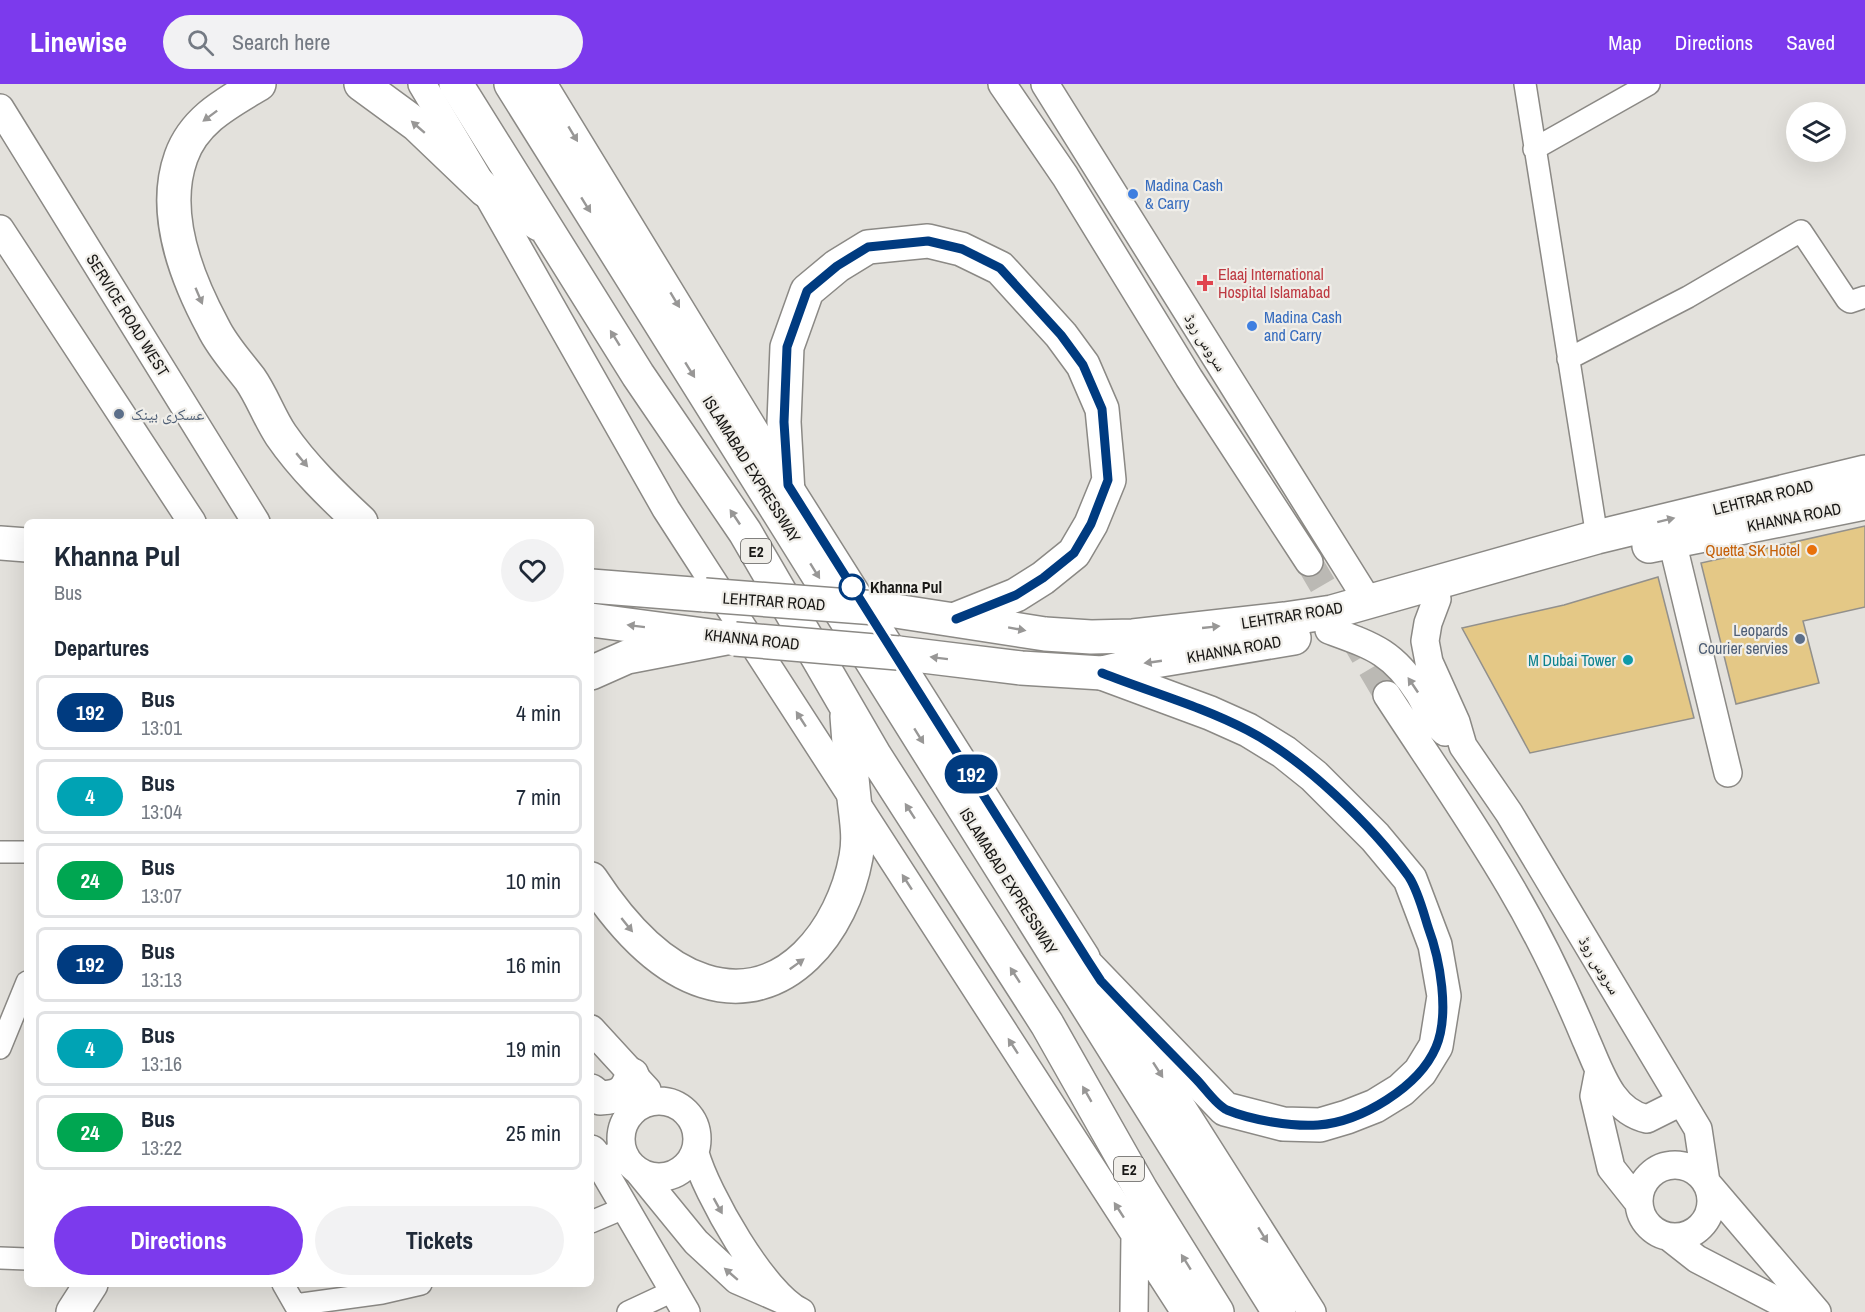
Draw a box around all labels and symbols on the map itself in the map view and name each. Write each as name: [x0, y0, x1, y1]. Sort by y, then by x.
one-way arrow: [202, 110, 218, 122]
one-way arrow: [411, 120, 426, 134]
one-way arrow: [568, 126, 579, 142]
place label: Madina Cash & Carry: [1145, 174, 1223, 214]
marker: Madina Cash & Carry: [1126, 187, 1140, 201]
one-way arrow: [581, 197, 592, 213]
street label: SERVICE ROAD WEST: [81, 250, 175, 380]
place label: Elaaj International Hospital Islamabad: [1218, 263, 1330, 303]
marker: Elaaj International Hospital Islamabad: [1196, 274, 1214, 292]
one-way arrow: [195, 287, 204, 305]
one-way arrow: [670, 292, 681, 308]
place label: Madina Cash and Carry: [1264, 306, 1342, 346]
street label: سروس روڈ: [1180, 309, 1232, 375]
marker: Madina Cash and Carry: [1245, 319, 1259, 333]
one-way arrow: [609, 329, 620, 346]
one-way arrow: [684, 362, 695, 378]
street label: ISLAMABAD EXPRESSWAY: [698, 391, 806, 547]
place label: عسکری بینک: [131, 403, 204, 425]
marker: عسکری بینک: [112, 407, 126, 421]
one-way arrow: [296, 452, 309, 468]
street label: LEHTRAR ROAD: [1710, 474, 1816, 520]
street label: KHANNA ROAD: [1745, 497, 1843, 537]
one-way arrow: [730, 509, 741, 525]
one-way arrow: [1656, 515, 1675, 525]
road number: E2: [741, 539, 771, 563]
place label: Quetta SK Hotel: [1705, 539, 1800, 561]
marker: Quetta SK Hotel: [1805, 543, 1819, 557]
one-way arrow: [810, 563, 821, 579]
marker: Khanna Pul: [839, 574, 865, 600]
place label: Khanna Pul: [870, 576, 942, 598]
street label: LEHTRAR ROAD: [722, 586, 826, 616]
street label: LEHTRAR ROAD: [1240, 596, 1344, 634]
place label: Leopards Courier servies: [1698, 619, 1788, 659]
one-way arrow: [626, 621, 645, 631]
one-way arrow: [1202, 622, 1221, 632]
street label: KHANNA ROAD: [703, 623, 801, 655]
one-way arrow: [1008, 625, 1027, 634]
street label: KHANNA ROAD: [1185, 630, 1283, 668]
marker: Leopards Courier servies: [1793, 632, 1807, 646]
place label: M Dubai Tower: [1528, 649, 1617, 671]
one-way arrow: [929, 653, 948, 662]
marker: M Dubai Tower: [1621, 653, 1635, 667]
one-way arrow: [1143, 657, 1162, 666]
one-way arrow: [1407, 677, 1419, 693]
one-way arrow: [796, 711, 807, 727]
one-way arrow: [913, 728, 924, 745]
line badge: 192: [936, 754, 1006, 794]
one-way arrow: [904, 803, 916, 819]
street label: ISLAMABAD EXPRESSWAY: [955, 803, 1063, 959]
one-way arrow: [902, 874, 913, 891]
one-way arrow: [620, 917, 633, 933]
street label: سروس روڈ: [1574, 932, 1626, 998]
one-way arrow: [788, 958, 804, 970]
one-way arrow: [1010, 967, 1021, 983]
one-way arrow: [1008, 1038, 1019, 1054]
one-way arrow: [1153, 1062, 1164, 1078]
one-way arrow: [1082, 1086, 1092, 1103]
road number: E2: [1114, 1157, 1144, 1181]
one-way arrow: [713, 1198, 723, 1215]
one-way arrow: [1114, 1202, 1125, 1218]
one-way arrow: [1257, 1227, 1268, 1243]
one-way arrow: [1180, 1254, 1191, 1270]
one-way arrow: [724, 1268, 739, 1281]

